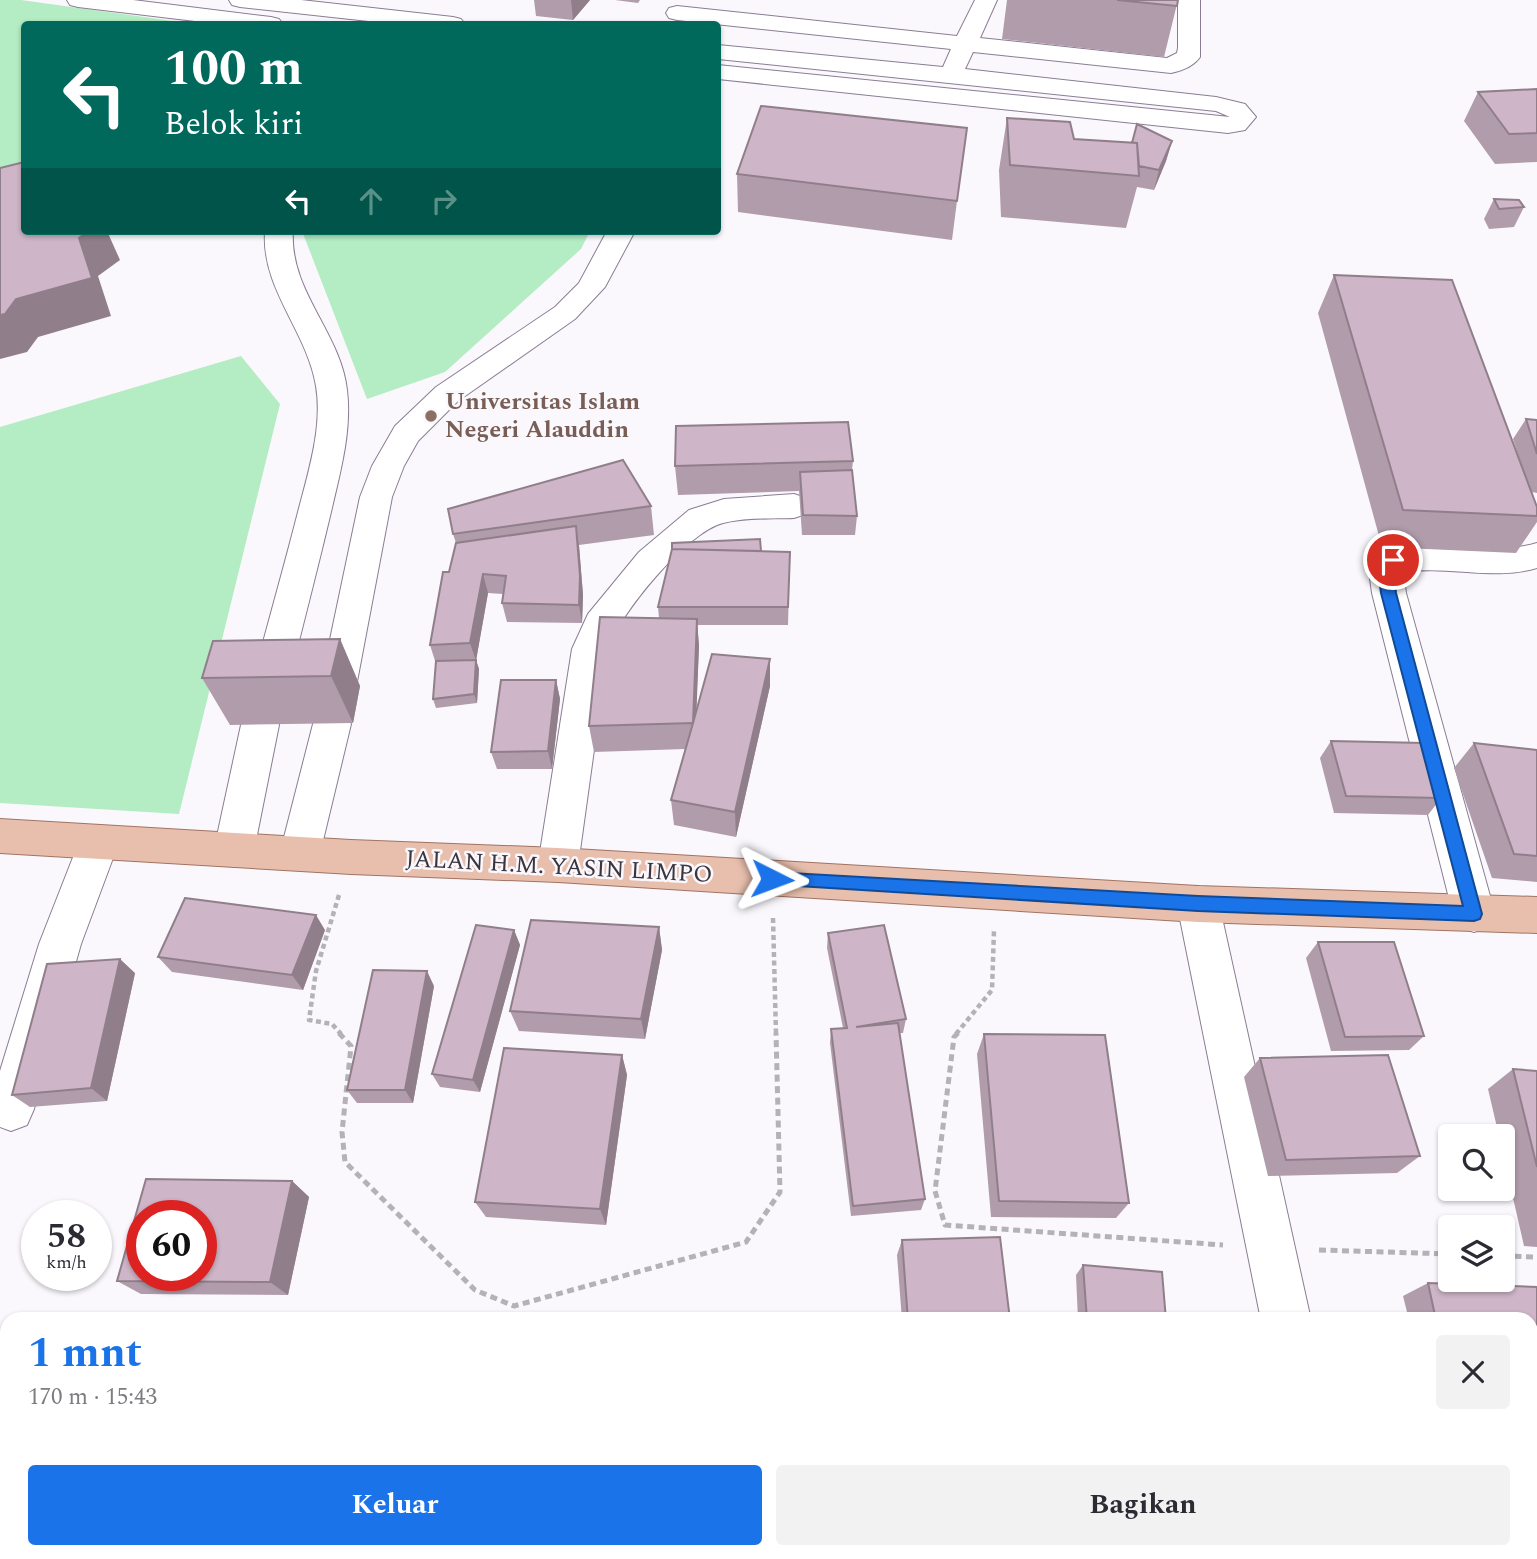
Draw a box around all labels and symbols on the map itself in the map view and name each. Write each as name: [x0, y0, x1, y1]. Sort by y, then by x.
place label: Universitas Islam Negeri Alauddin: [445, 384, 641, 448]
marker: Universitas Islam Negeri Alauddin: [423, 408, 439, 424]
pin: [1363, 530, 1423, 590]
street label: JALAN H.M. YASIN LIMPO: [405, 841, 713, 893]
position arrow: [735, 842, 809, 916]
speed limit sign: 60: [126, 1200, 217, 1291]

